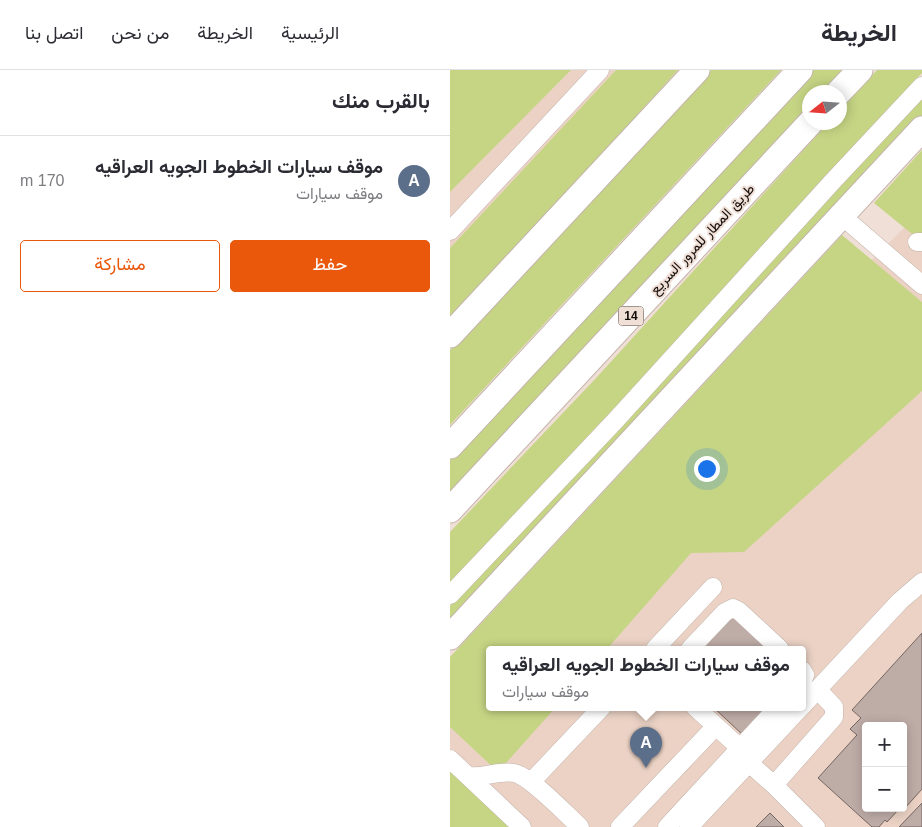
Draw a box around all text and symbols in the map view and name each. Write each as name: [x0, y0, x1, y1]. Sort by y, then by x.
text: الخريطة: [821, 19, 897, 46]
text: اتصل بنا: [25, 23, 83, 43]
text: من نحن: [111, 23, 169, 43]
text: الخريطة: [197, 23, 253, 43]
text: الرئيسية: [281, 23, 339, 43]
north arrow: [802, 85, 847, 130]
text: بالقرب منك: [332, 89, 430, 112]
text: موقف سيارات الخطوط الجويه العراقيه: [95, 156, 383, 177]
text: 170 m: [20, 172, 64, 189]
text: A: [408, 172, 420, 189]
street label: طريق المطار للمرور السريع: [647, 180, 760, 300]
text: موقف سيارات: [296, 185, 383, 202]
button: مشاركة: [20, 240, 220, 292]
button: حفظ: [230, 240, 430, 292]
road number: 14: [618, 307, 644, 326]
your location: [694, 456, 720, 482]
popup: [486, 646, 806, 711]
text: موقف سيارات الخطوط الجويه العراقيه: [502, 654, 790, 675]
text: موقف سيارات: [502, 683, 589, 700]
map controls: [862, 722, 907, 812]
button: +: [862, 722, 907, 767]
pin: A: [630, 727, 662, 768]
button: −: [862, 767, 907, 812]

